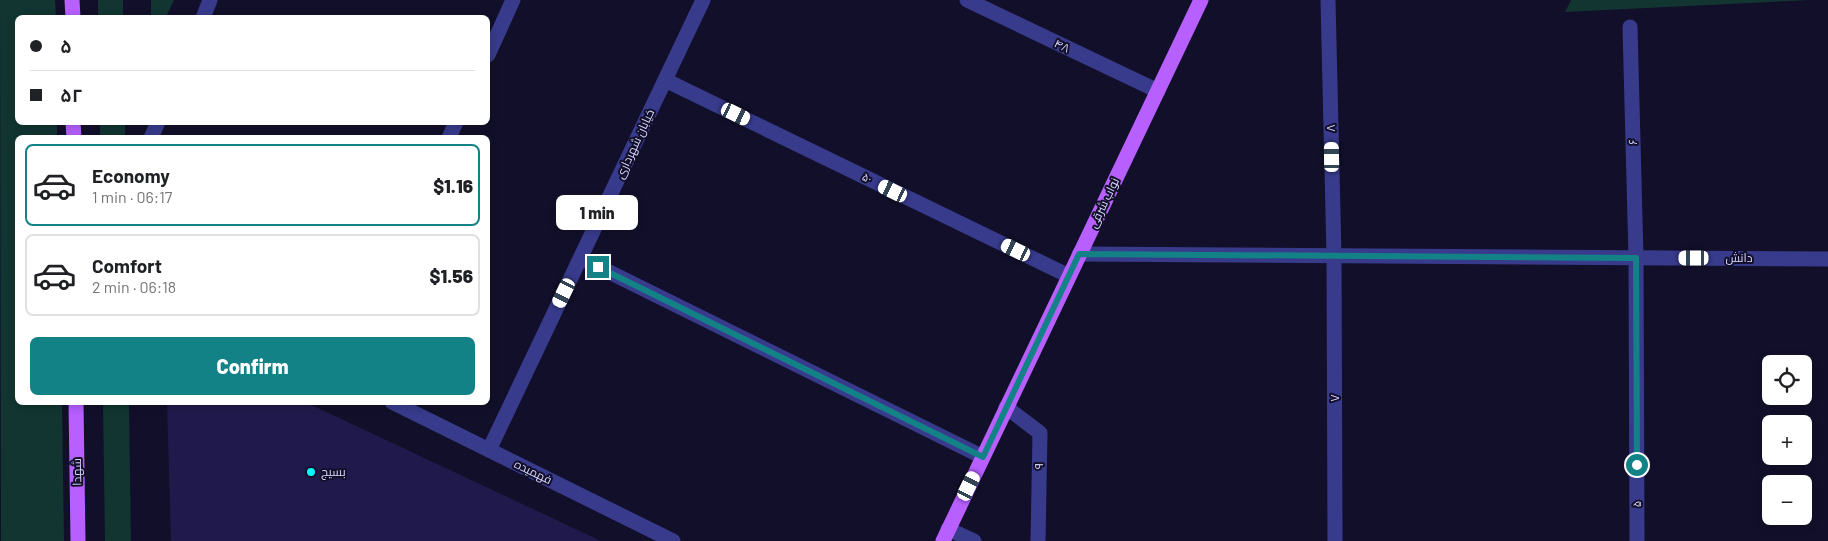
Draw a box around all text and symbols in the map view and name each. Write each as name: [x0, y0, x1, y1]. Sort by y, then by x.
text: ۵: [60, 34, 72, 57]
street label: ۴۸: [1052, 35, 1073, 55]
text: ۵۲: [60, 83, 82, 106]
car: [719, 101, 752, 127]
street label: خیابان شهرداری: [612, 107, 657, 181]
street label: ۸: [1323, 124, 1337, 132]
street label: ۶: [1625, 139, 1639, 145]
car: [1324, 142, 1339, 172]
icon: car: [32, 163, 77, 208]
text: Economy: [92, 164, 170, 187]
street label: ۵۰: [860, 169, 875, 185]
text: $1.16: [433, 174, 473, 197]
street label: نواب شرقی: [1085, 175, 1122, 230]
car: [876, 178, 909, 204]
text: 1 min · 06:17: [92, 187, 172, 206]
callout: 1 min: [557, 194, 639, 230]
text: 1 min: [579, 203, 615, 222]
car: [999, 237, 1032, 263]
street label: دانش: [1725, 250, 1753, 265]
car: [1679, 251, 1709, 266]
icon: car: [32, 253, 77, 298]
text: Comfort: [92, 254, 162, 277]
route end: [587, 256, 609, 278]
text: $1.56: [429, 264, 473, 287]
car: [550, 276, 577, 310]
text: 2 min · 06:18: [92, 277, 176, 296]
button: Confirm: [30, 337, 475, 395]
map controls: [1762, 355, 1812, 525]
button: locate: [1762, 355, 1812, 405]
street label: ۷: [1327, 394, 1341, 402]
button: +: [1762, 415, 1812, 465]
route start: [1626, 454, 1648, 476]
street label: فهمیده: [512, 456, 555, 487]
street label: شهدا: [69, 458, 84, 486]
street label: ۹: [1031, 463, 1045, 469]
place label: بسیج: [321, 464, 346, 480]
marker: بسیج: [305, 466, 317, 478]
car: [955, 469, 982, 503]
button: −: [1762, 475, 1812, 525]
street label: ۵: [1629, 501, 1643, 507]

